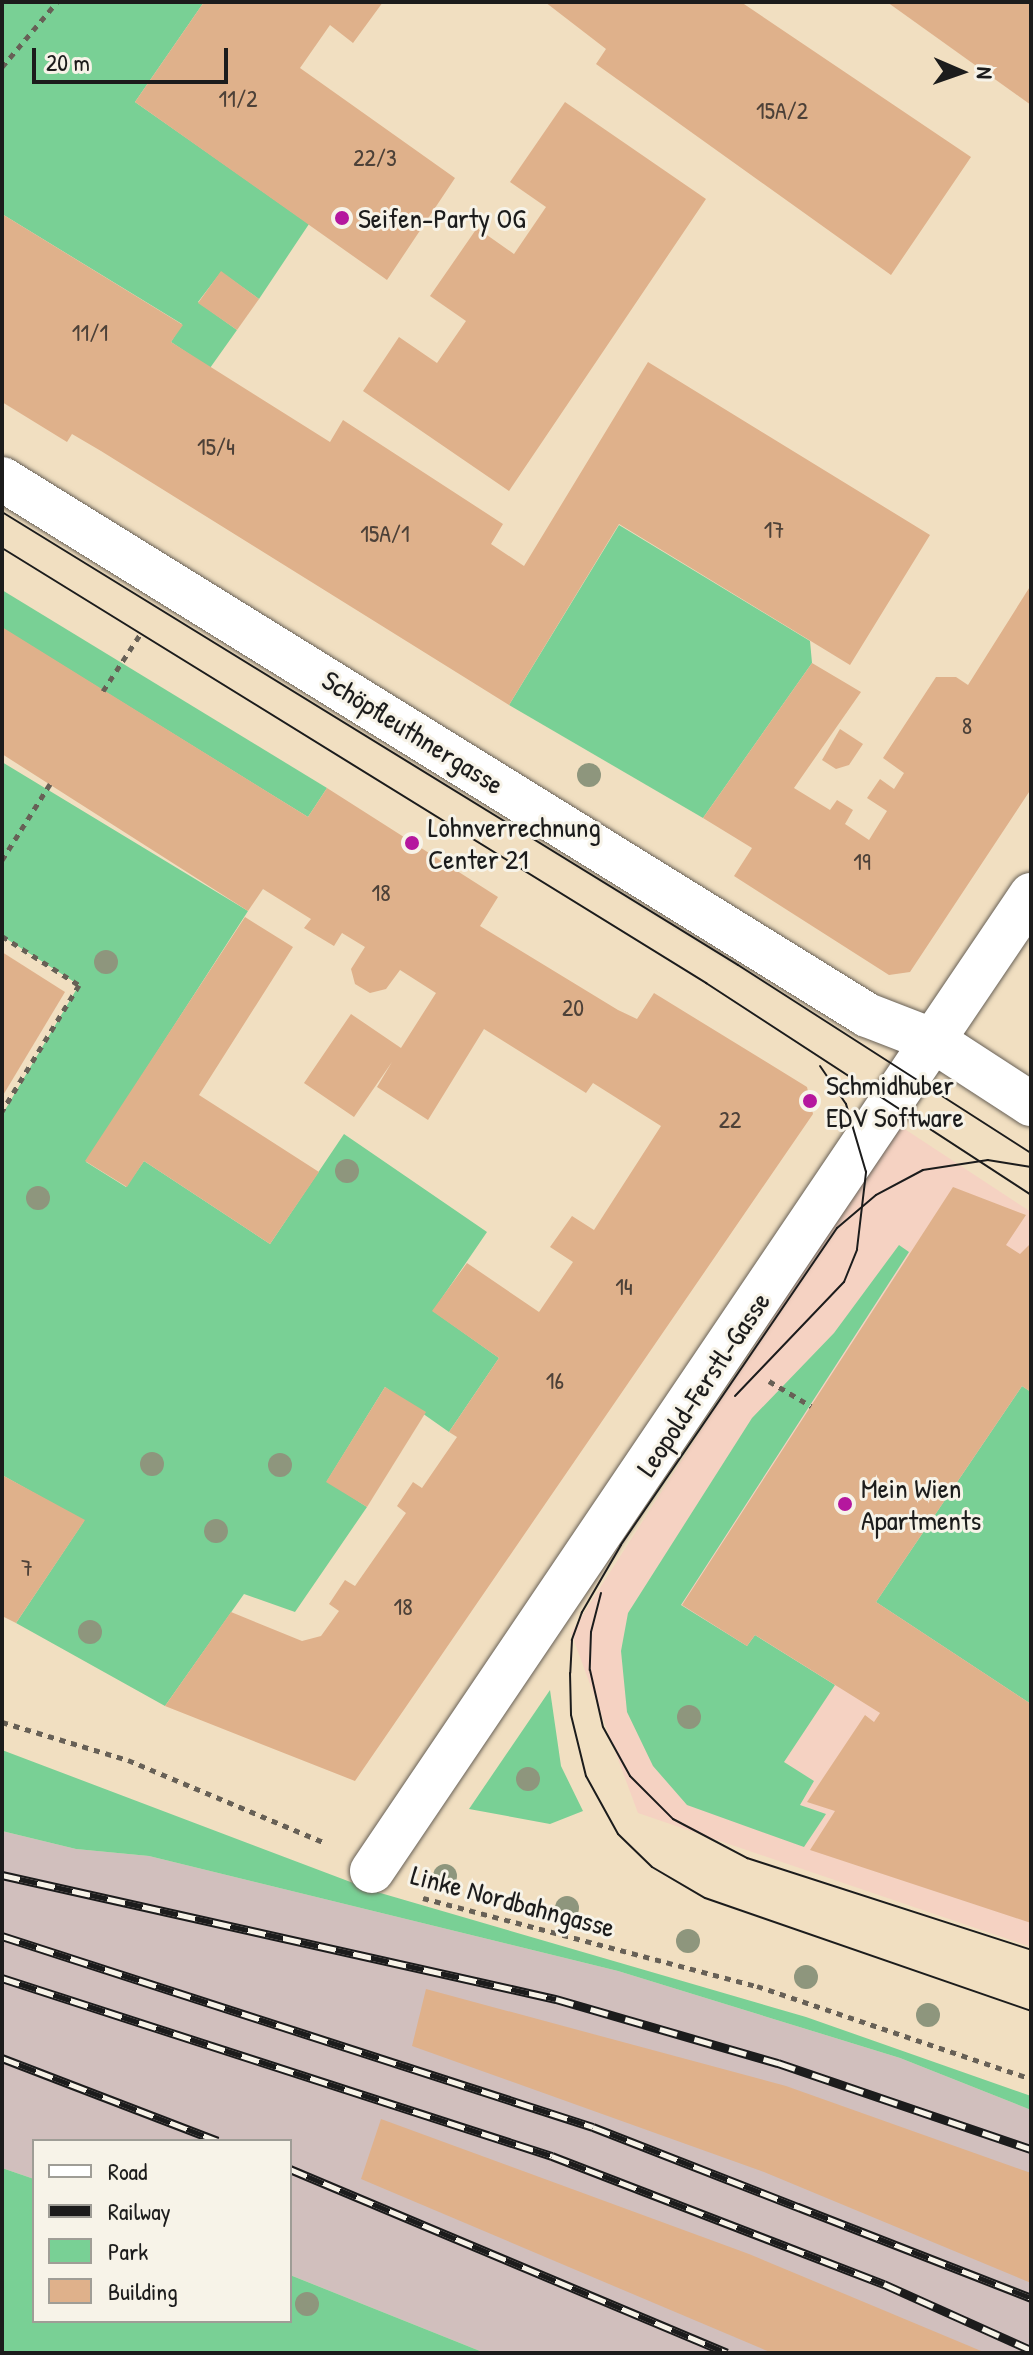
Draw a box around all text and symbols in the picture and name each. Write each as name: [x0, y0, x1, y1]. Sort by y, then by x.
scale bar: [36, 32, 232, 82]
north arrow: [921, 32, 1001, 112]
text: 20 m: [46, 46, 90, 78]
text: N: [970, 66, 1000, 79]
house number: 11/2: [219, 85, 257, 113]
house number: 15A/2: [756, 97, 808, 125]
house number: 22/3: [353, 144, 397, 172]
place label: Seifen-Party OG: [358, 201, 526, 235]
marker: Seifen-Party OG: [333, 209, 351, 227]
house number: 11/1: [72, 319, 108, 347]
house number: 15/4: [197, 433, 235, 461]
house number: 17: [764, 516, 784, 544]
house number: 15A/1: [360, 520, 410, 548]
street label: Schöpfleuthnergasse: [316, 663, 510, 801]
house number: 8: [962, 712, 972, 740]
place label: Lohnverrechnung Center 21: [428, 810, 601, 876]
marker: Lohnverrechnung Center 21: [403, 834, 421, 852]
house number: 19: [853, 848, 871, 876]
house number: 18: [371, 879, 391, 907]
house number: 20: [562, 994, 584, 1022]
place label: Schmidhuber EDV Software: [826, 1068, 964, 1134]
marker: Schmidhuber EDV Software: [801, 1092, 819, 1110]
house number: 22: [719, 1106, 741, 1134]
house number: 14: [615, 1273, 633, 1301]
street label: Leopold-Ferstl-Gasse: [629, 1286, 777, 1482]
house number: 16: [546, 1367, 564, 1395]
place label: Mein Wien Apartments: [861, 1471, 981, 1537]
marker: Mein Wien Apartments: [836, 1495, 854, 1513]
house number: 7: [21, 1554, 33, 1582]
house number: 18: [393, 1593, 413, 1621]
street label: Linke Nordbahngasse: [407, 1858, 619, 1944]
legend: [32, 2139, 292, 2323]
text: Road: [108, 2155, 147, 2187]
text: Railway: [108, 2195, 171, 2227]
text: Park: [108, 2235, 148, 2267]
text: Building: [108, 2275, 178, 2307]

